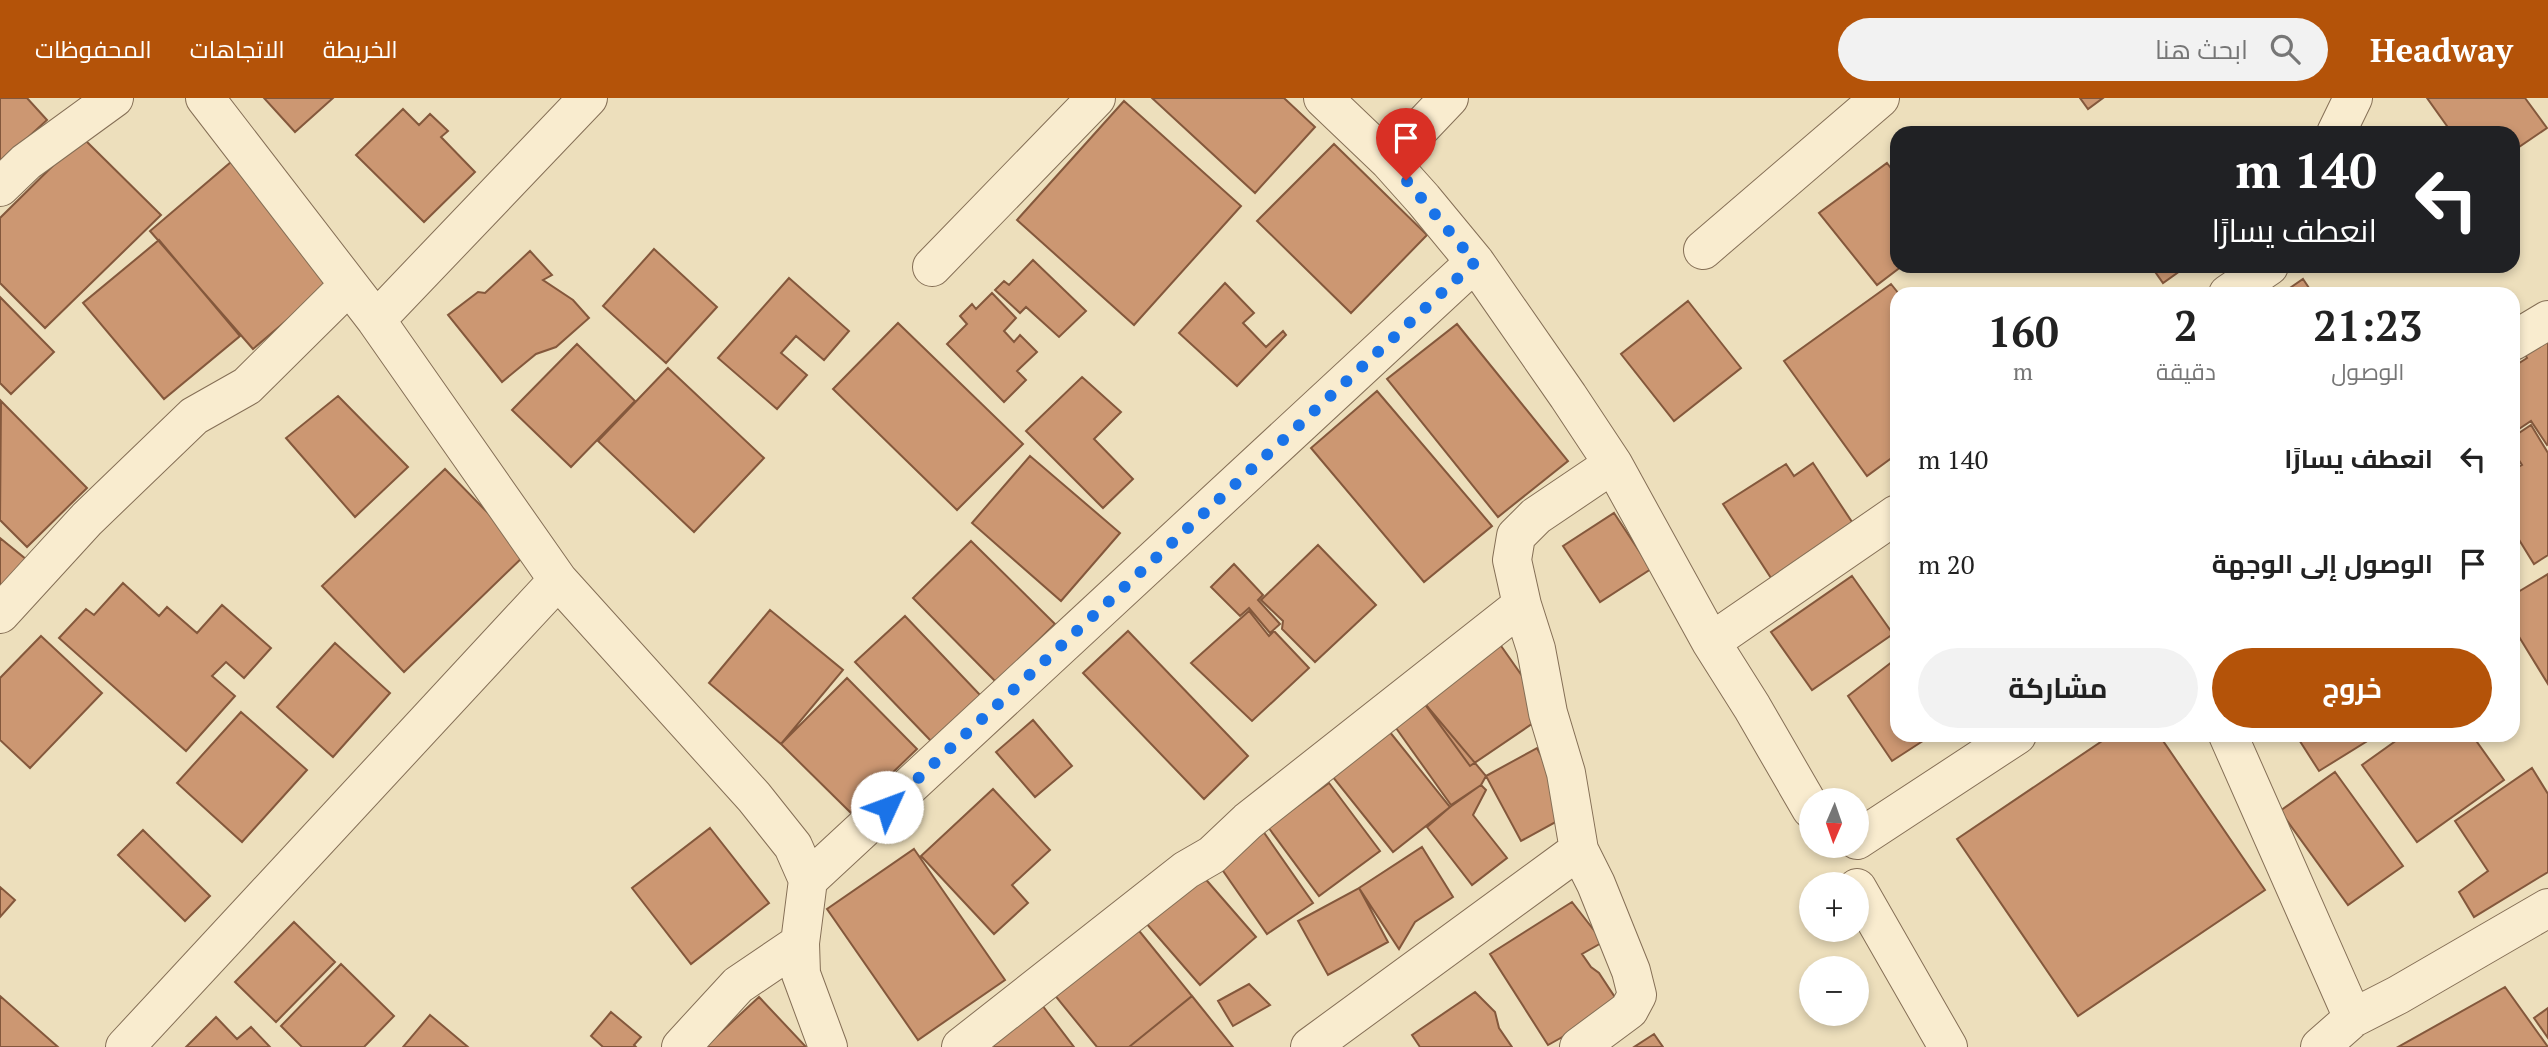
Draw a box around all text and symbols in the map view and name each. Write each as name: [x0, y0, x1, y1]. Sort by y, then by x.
search box: [1838, 18, 2328, 81]
text: Headway: [2370, 28, 2513, 71]
icon: search: [2266, 30, 2304, 68]
text: ابحث هنا: [2155, 32, 2248, 66]
text: المحفوظات: [35, 33, 152, 65]
text: الاتجاهات: [190, 33, 285, 65]
text: الخريطة: [323, 33, 398, 65]
pin: [1376, 108, 1436, 180]
icon: arrive: [1387, 119, 1425, 157]
text: 140 m: [2235, 137, 2377, 202]
icon: left: [2401, 154, 2492, 245]
text: انعطف يسارًا: [2211, 209, 2377, 251]
text: 2: [2174, 297, 2198, 353]
text: 21:23: [2313, 297, 2423, 353]
text: 160: [1987, 303, 2059, 359]
text: m: [2013, 356, 2033, 387]
text: دقيقة: [2156, 356, 2216, 387]
text: الوصول: [2331, 356, 2405, 387]
icon: left: [2454, 440, 2492, 478]
text: انعطف يسارًا: [2284, 441, 2433, 475]
text: 140 m: [1918, 442, 1988, 476]
icon: arrive: [2454, 545, 2492, 583]
text: الوصول إلى الوجهة: [2212, 546, 2433, 580]
text: 20 m: [1918, 547, 1975, 581]
button: مشاركة: [1918, 648, 2198, 728]
button: خروج: [2212, 648, 2492, 728]
position arrow: [850, 770, 924, 844]
north arrow: [1799, 788, 1869, 858]
map controls: [1799, 788, 1869, 1026]
button: +: [1799, 872, 1869, 942]
button: −: [1799, 956, 1869, 1026]

